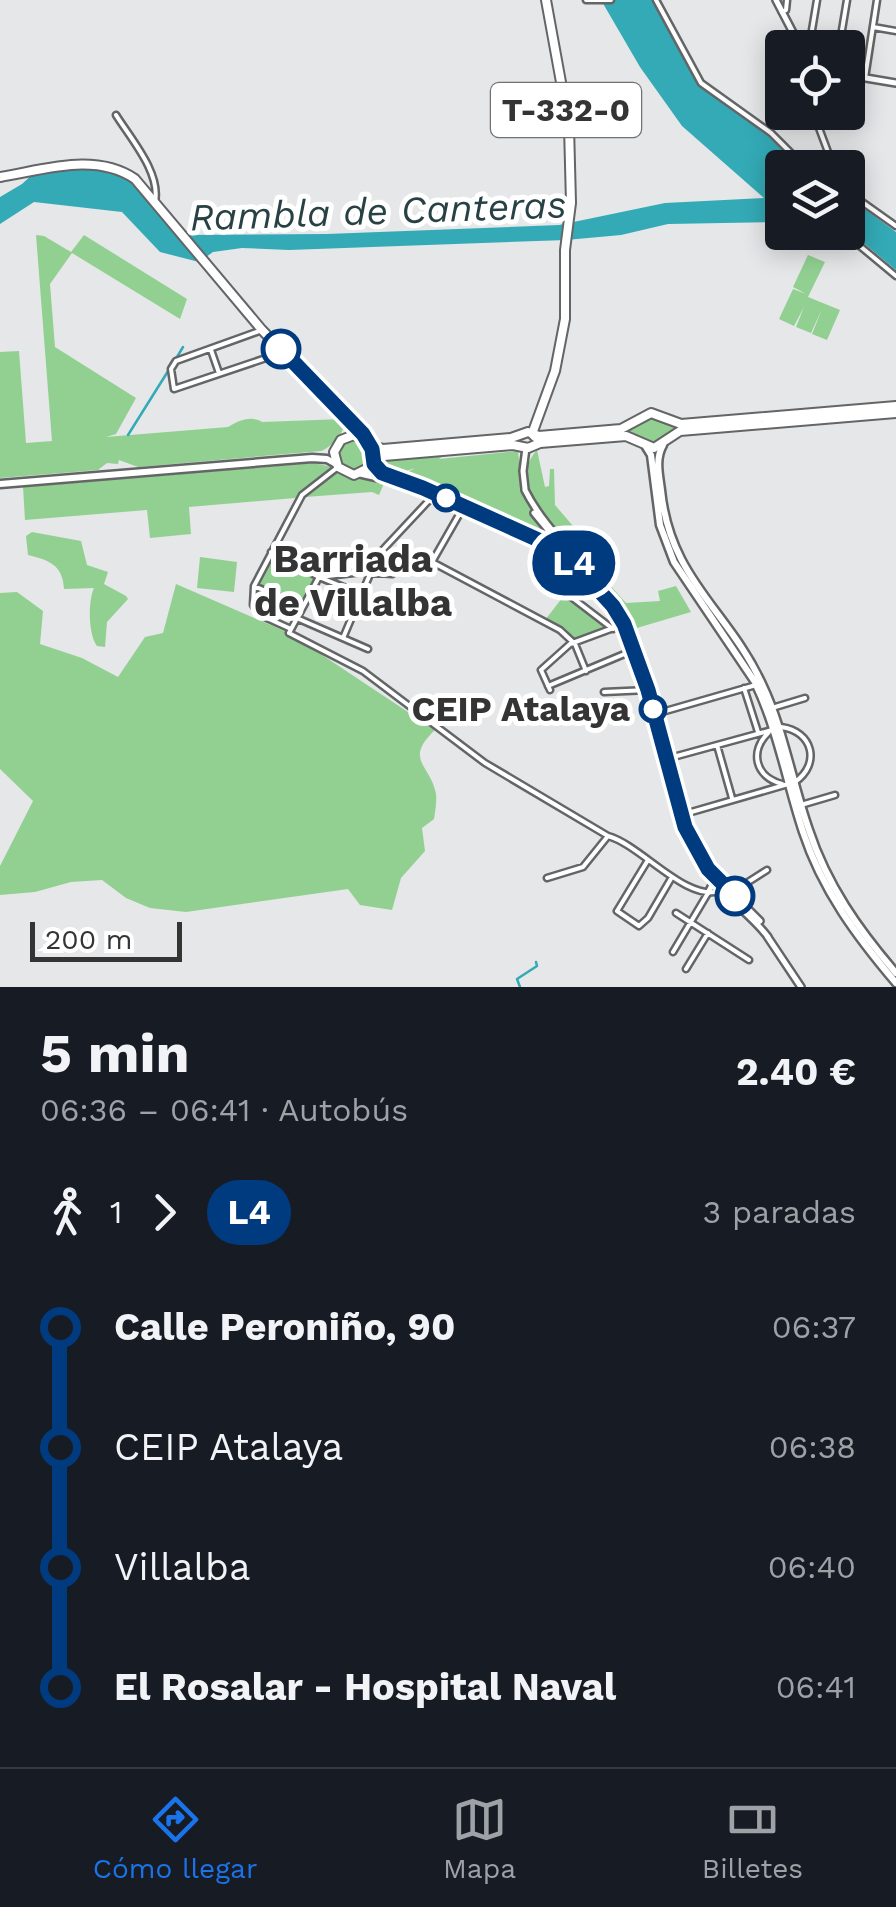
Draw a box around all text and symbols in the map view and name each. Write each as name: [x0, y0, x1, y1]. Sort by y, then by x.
map controls: [765, 30, 865, 250]
button: locate: [765, 30, 865, 130]
road number: T-332-0: [491, 83, 641, 137]
button: layers: [765, 150, 865, 250]
water label: Rambla de Canteras: [189, 182, 567, 240]
unlabelled marker: [262, 330, 300, 368]
unlabelled marker: [433, 485, 459, 511]
line badge: L4: [529, 530, 619, 596]
district label: Barriada de Villalba: [254, 537, 452, 625]
text: L4: [552, 542, 596, 584]
place label: CEIP Atalaya: [412, 688, 631, 730]
marker: CEIP Atalaya: [640, 696, 666, 722]
unlabelled marker: [716, 877, 754, 915]
scale bar: [30, 917, 182, 961]
text: 200 m: [45, 923, 132, 956]
text: 5 min: [40, 1021, 190, 1085]
text: 2.40 €: [736, 1050, 856, 1094]
text: 06:36 – 06:41 · Autobús: [40, 1091, 408, 1129]
icon: walk: [40, 1185, 95, 1240]
icon: forward: [137, 1185, 192, 1240]
text: L4: [227, 1191, 271, 1233]
text: 1: [110, 1193, 122, 1231]
text: 3 paradas: [702, 1193, 856, 1231]
text: Calle Peroniño, 90: [114, 1305, 455, 1349]
text: 06:37: [772, 1308, 856, 1346]
text: CEIP Atalaya: [114, 1425, 343, 1469]
text: 06:38: [769, 1428, 856, 1466]
text: Villalba: [114, 1545, 250, 1589]
text: 06:40: [768, 1548, 856, 1586]
text: El Rosalar - Hospital Naval: [114, 1665, 616, 1709]
text: 06:41: [776, 1668, 856, 1706]
tab: Cómo llegar: [93, 1792, 257, 1885]
tab: Mapa: [443, 1792, 516, 1885]
tab: Billetes: [702, 1792, 803, 1885]

